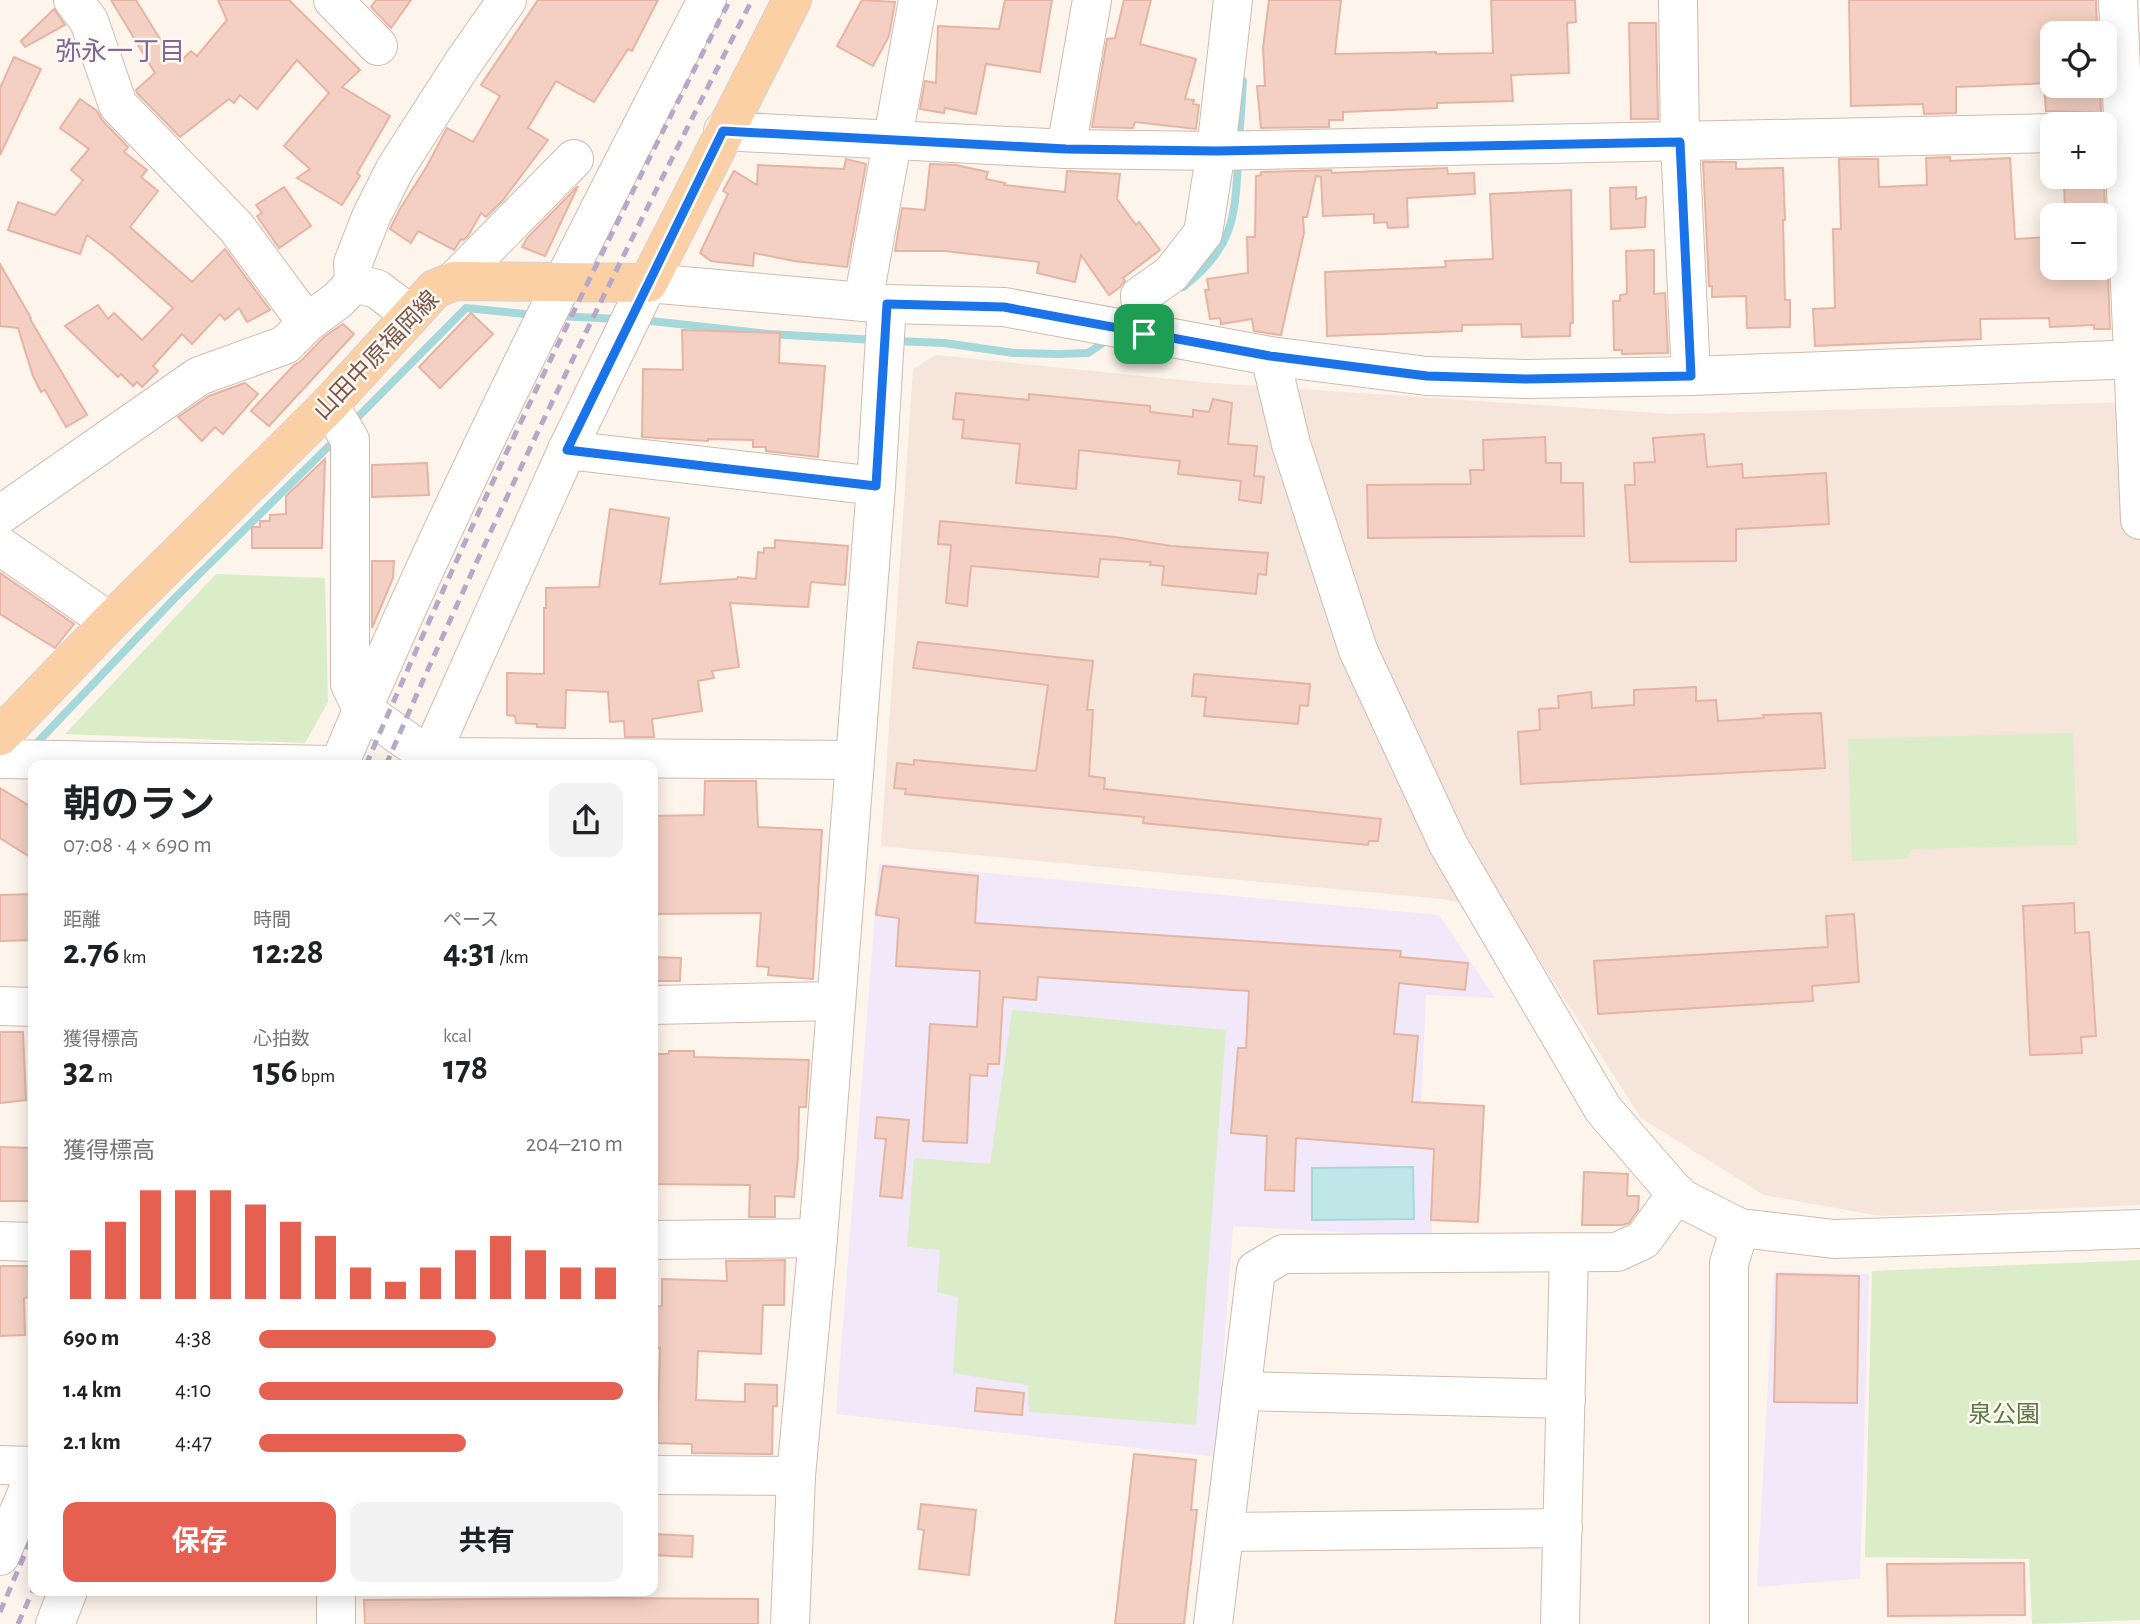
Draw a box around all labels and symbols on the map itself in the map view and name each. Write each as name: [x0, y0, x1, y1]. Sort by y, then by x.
district label: 弥永一丁目: [55, 38, 185, 65]
street label: 山田中原福岡線: [308, 286, 444, 424]
pin: [1114, 304, 1174, 364]
park label: 泉公園: [1968, 1401, 2040, 1427]

